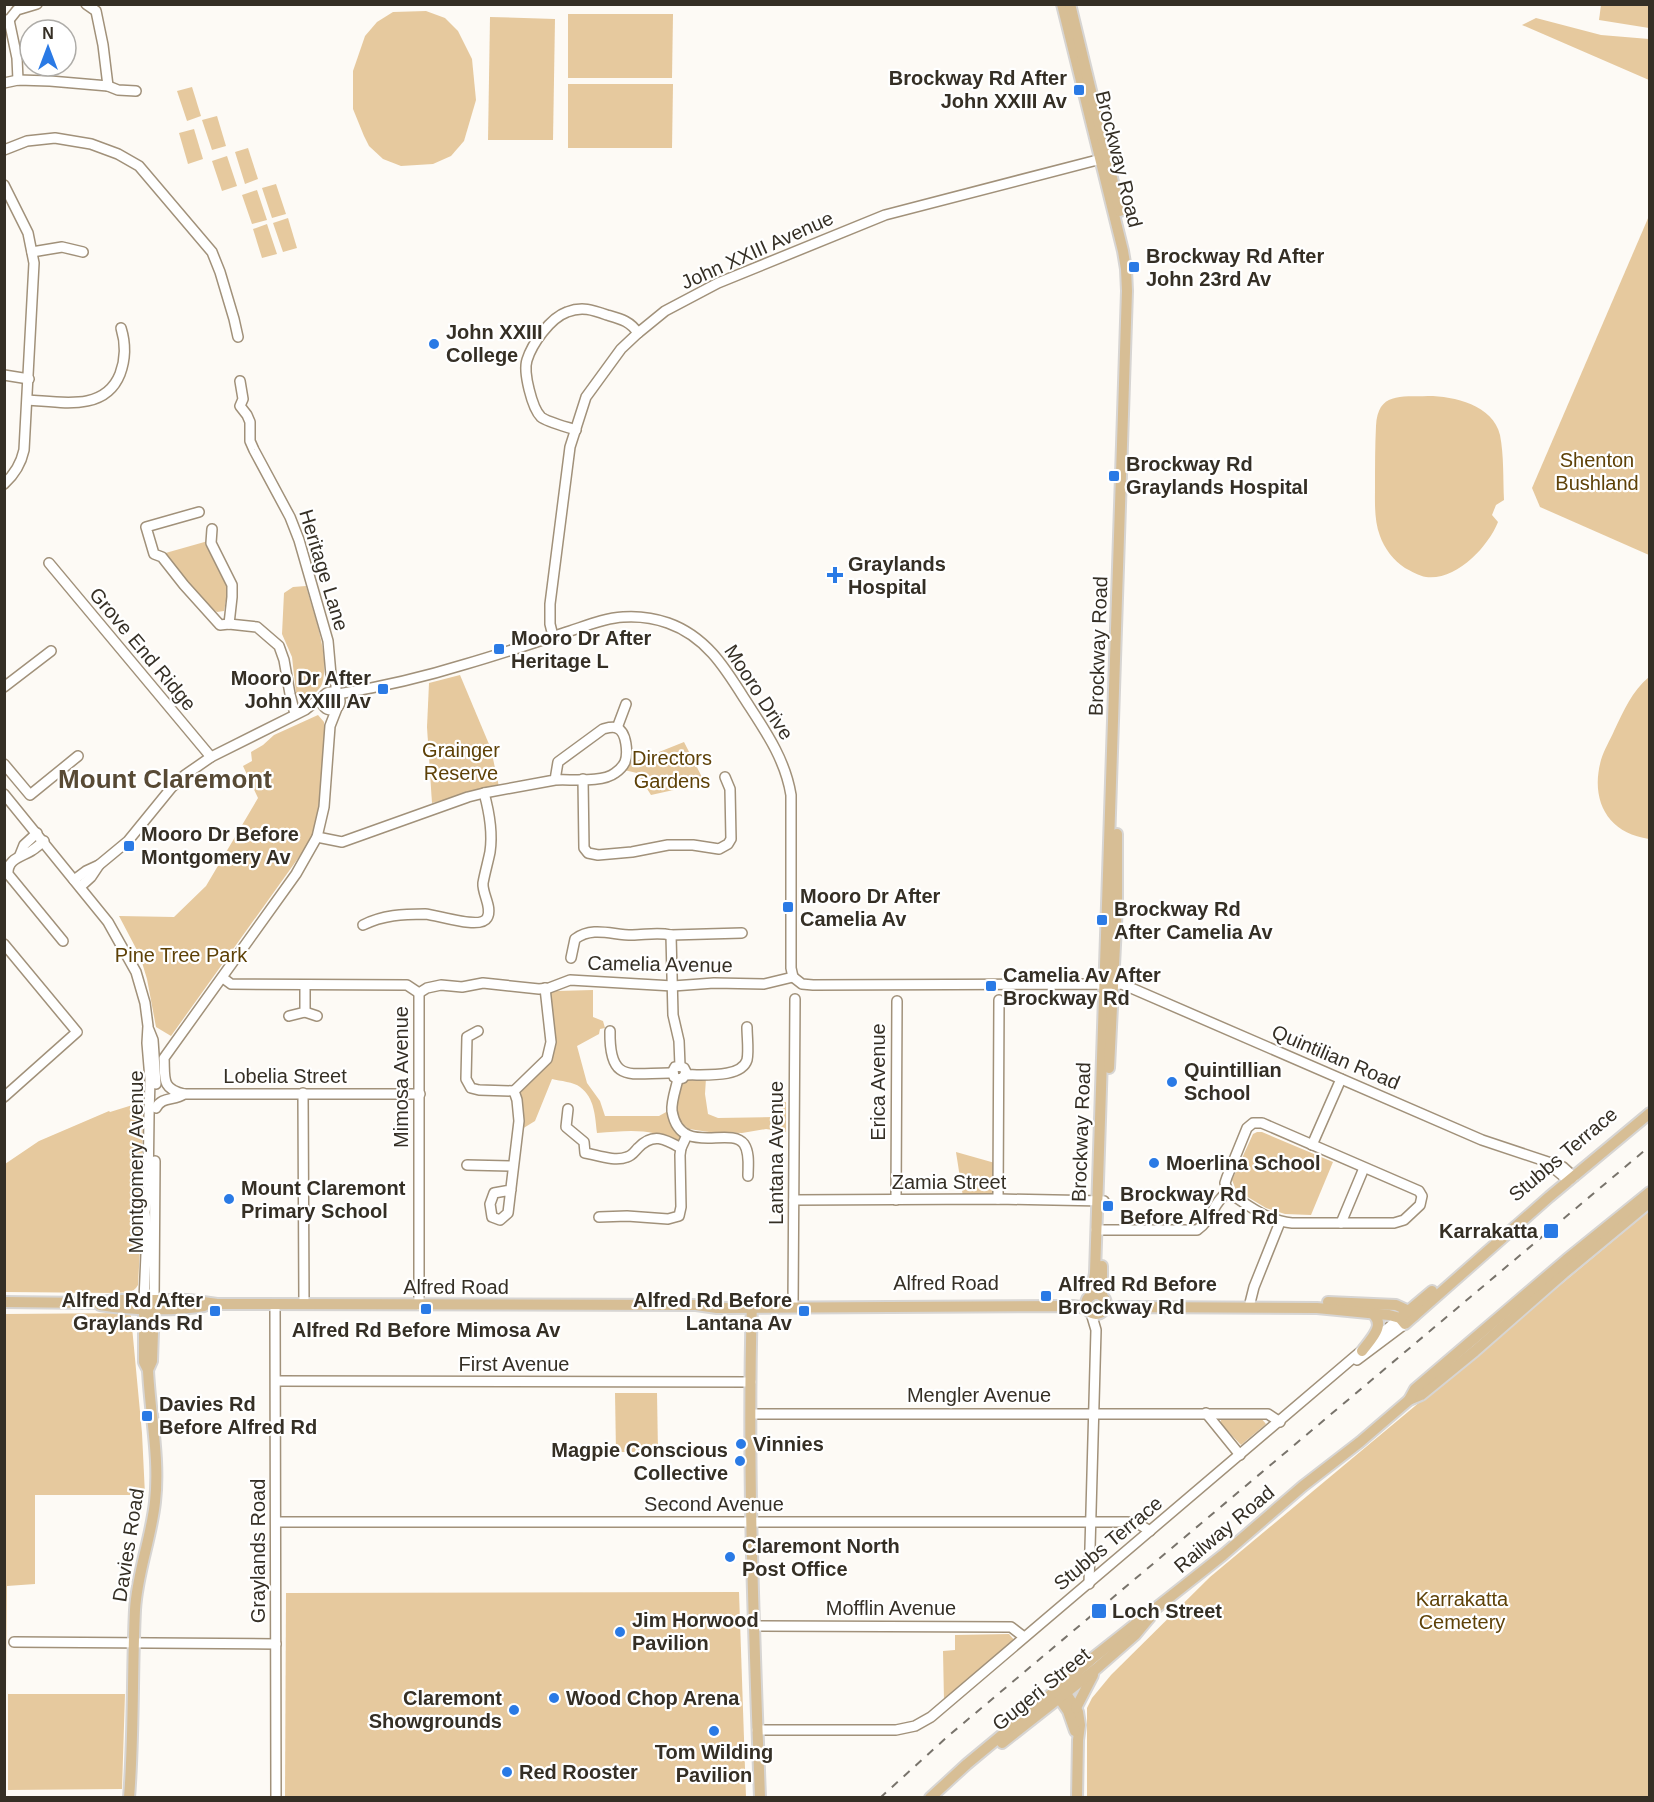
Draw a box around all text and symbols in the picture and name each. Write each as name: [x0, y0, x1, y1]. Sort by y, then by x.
north arrow: [18, 18, 78, 78]
text: N: [42, 25, 54, 42]
place label: Brockway Rd After John XXIII Av: [889, 67, 1068, 112]
marker: Brockway Rd After John XXIII Av: [1072, 83, 1086, 97]
street label: Brockway Road: [1091, 88, 1147, 230]
street label: John XXIII Avenue: [678, 207, 836, 293]
place label: Brockway Rd After John 23rd Av: [1146, 245, 1324, 290]
marker: Brockway Rd After John 23rd Av: [1127, 260, 1141, 274]
place label: John XXIII College: [446, 321, 543, 366]
marker: John XXIII College: [427, 337, 441, 351]
park label: Shenton Bushland: [1555, 449, 1639, 494]
place label: Brockway Rd Graylands Hospital: [1126, 453, 1308, 498]
marker: Brockway Rd Graylands Hospital: [1107, 469, 1121, 483]
street label: Heritage Lane: [295, 507, 353, 633]
place label: Graylands Hospital: [848, 553, 946, 598]
marker: Graylands Hospital: [826, 566, 844, 584]
street label: Brockway Road: [1085, 576, 1111, 716]
street label: Grove End Ridge: [85, 583, 201, 715]
place label: Mooro Dr After Heritage L: [511, 627, 652, 672]
street label: Mooro Drive: [720, 640, 798, 744]
marker: Mooro Dr After Heritage L: [492, 642, 506, 656]
place label: Mooro Dr After John XXIII Av: [231, 667, 372, 712]
marker: Mooro Dr After John XXIII Av: [376, 682, 390, 696]
park label: Grainger Reserve: [422, 739, 500, 784]
park label: Directors Gardens: [632, 747, 712, 792]
district label: Mount Claremont: [58, 764, 272, 794]
place label: Mooro Dr Before Montgomery Av: [141, 823, 299, 868]
marker: Mooro Dr Before Montgomery Av: [122, 839, 136, 853]
place label: Mooro Dr After Camelia Av: [800, 885, 941, 930]
place label: Brockway Rd After Camelia Av: [1114, 898, 1273, 943]
marker: Mooro Dr After Camelia Av: [781, 900, 795, 914]
marker: Brockway Rd After Camelia Av: [1095, 913, 1109, 927]
park label: Pine Tree Park: [115, 944, 248, 966]
street label: Camelia Avenue: [587, 952, 733, 976]
place label: Camelia Av After Brockway Rd: [1003, 964, 1161, 1009]
marker: Camelia Av After Brockway Rd: [984, 979, 998, 993]
street label: Mimosa Avenue: [390, 1006, 412, 1148]
street label: Quintilian Road: [1269, 1020, 1403, 1094]
street label: Erica Avenue: [867, 1023, 889, 1141]
place label: Quintillian School: [1184, 1059, 1282, 1104]
street label: Brockway Road: [1068, 1062, 1094, 1202]
street label: Lobelia Street: [223, 1065, 347, 1087]
street label: Montgomery Avenue: [125, 1070, 147, 1254]
marker: Quintillian School: [1165, 1075, 1179, 1089]
street label: Lantana Avenue: [765, 1081, 787, 1225]
street label: Stubbs Terrace: [1505, 1102, 1621, 1206]
place label: Moerlina School: [1166, 1152, 1320, 1174]
marker: Moerlina School: [1147, 1156, 1161, 1170]
street label: Zamia Street: [892, 1171, 1007, 1193]
place label: Mount Claremont Primary School: [241, 1177, 406, 1222]
place label: Brockway Rd Before Alfred Rd: [1120, 1183, 1278, 1228]
marker: Mount Claremont Primary School: [222, 1192, 236, 1206]
marker: Brockway Rd Before Alfred Rd: [1101, 1199, 1115, 1213]
place label: Karrakatta: [1439, 1220, 1539, 1242]
marker: Karrakatta: [1542, 1222, 1560, 1240]
street label: Alfred Road: [893, 1272, 999, 1294]
place label: Alfred Rd Before Brockway Rd: [1058, 1273, 1217, 1318]
street label: Alfred Road: [403, 1276, 509, 1298]
place label: Alfred Rd After Graylands Rd: [62, 1289, 203, 1334]
place label: Alfred Rd Before Lantana Av: [633, 1289, 793, 1334]
marker: Alfred Rd Before Brockway Rd: [1039, 1289, 1053, 1303]
marker: Alfred Rd Before Mimosa Av: [419, 1302, 433, 1316]
marker: Alfred Rd After Graylands Rd: [208, 1304, 222, 1318]
marker: Alfred Rd Before Lantana Av: [797, 1304, 811, 1318]
place label: Alfred Rd Before Mimosa Av: [292, 1319, 561, 1341]
street label: First Avenue: [459, 1353, 569, 1375]
street label: Mengler Avenue: [907, 1384, 1051, 1406]
place label: Davies Rd Before Alfred Rd: [159, 1393, 317, 1438]
marker: Davies Rd Before Alfred Rd: [140, 1409, 154, 1423]
place label: Vinnies: [753, 1433, 824, 1455]
marker: Vinnies: [734, 1437, 748, 1451]
place label: Magpie Conscious Collective: [551, 1439, 728, 1484]
marker: Magpie Conscious Collective: [733, 1454, 747, 1468]
street label: Graylands Road: [247, 1479, 269, 1623]
street label: Railway Road: [1170, 1481, 1278, 1577]
street label: Davies Road: [108, 1487, 148, 1603]
street label: Stubbs Terrace: [1050, 1491, 1166, 1595]
street label: Second Avenue: [644, 1493, 784, 1515]
place label: Claremont North Post Office: [742, 1535, 900, 1580]
marker: Claremont North Post Office: [723, 1550, 737, 1564]
park label: Karrakatta Cemetery: [1416, 1588, 1509, 1633]
street label: Mofflin Avenue: [826, 1597, 956, 1619]
place label: Loch Street: [1112, 1600, 1222, 1622]
marker: Loch Street: [1090, 1602, 1108, 1620]
place label: Jim Horwood Pavilion: [632, 1609, 759, 1654]
marker: Jim Horwood Pavilion: [613, 1625, 627, 1639]
street label: Gugeri Street: [988, 1643, 1094, 1735]
place label: Claremont Showgrounds: [369, 1687, 502, 1732]
place label: Wood Chop Arena: [566, 1687, 740, 1709]
marker: Wood Chop Arena: [547, 1691, 561, 1705]
marker: Claremont Showgrounds: [507, 1703, 521, 1717]
marker: Tom Wilding Pavilion: [707, 1724, 721, 1738]
place label: Tom Wilding Pavilion: [655, 1741, 773, 1786]
place label: Red Rooster: [519, 1761, 638, 1783]
marker: Red Rooster: [500, 1765, 514, 1779]

